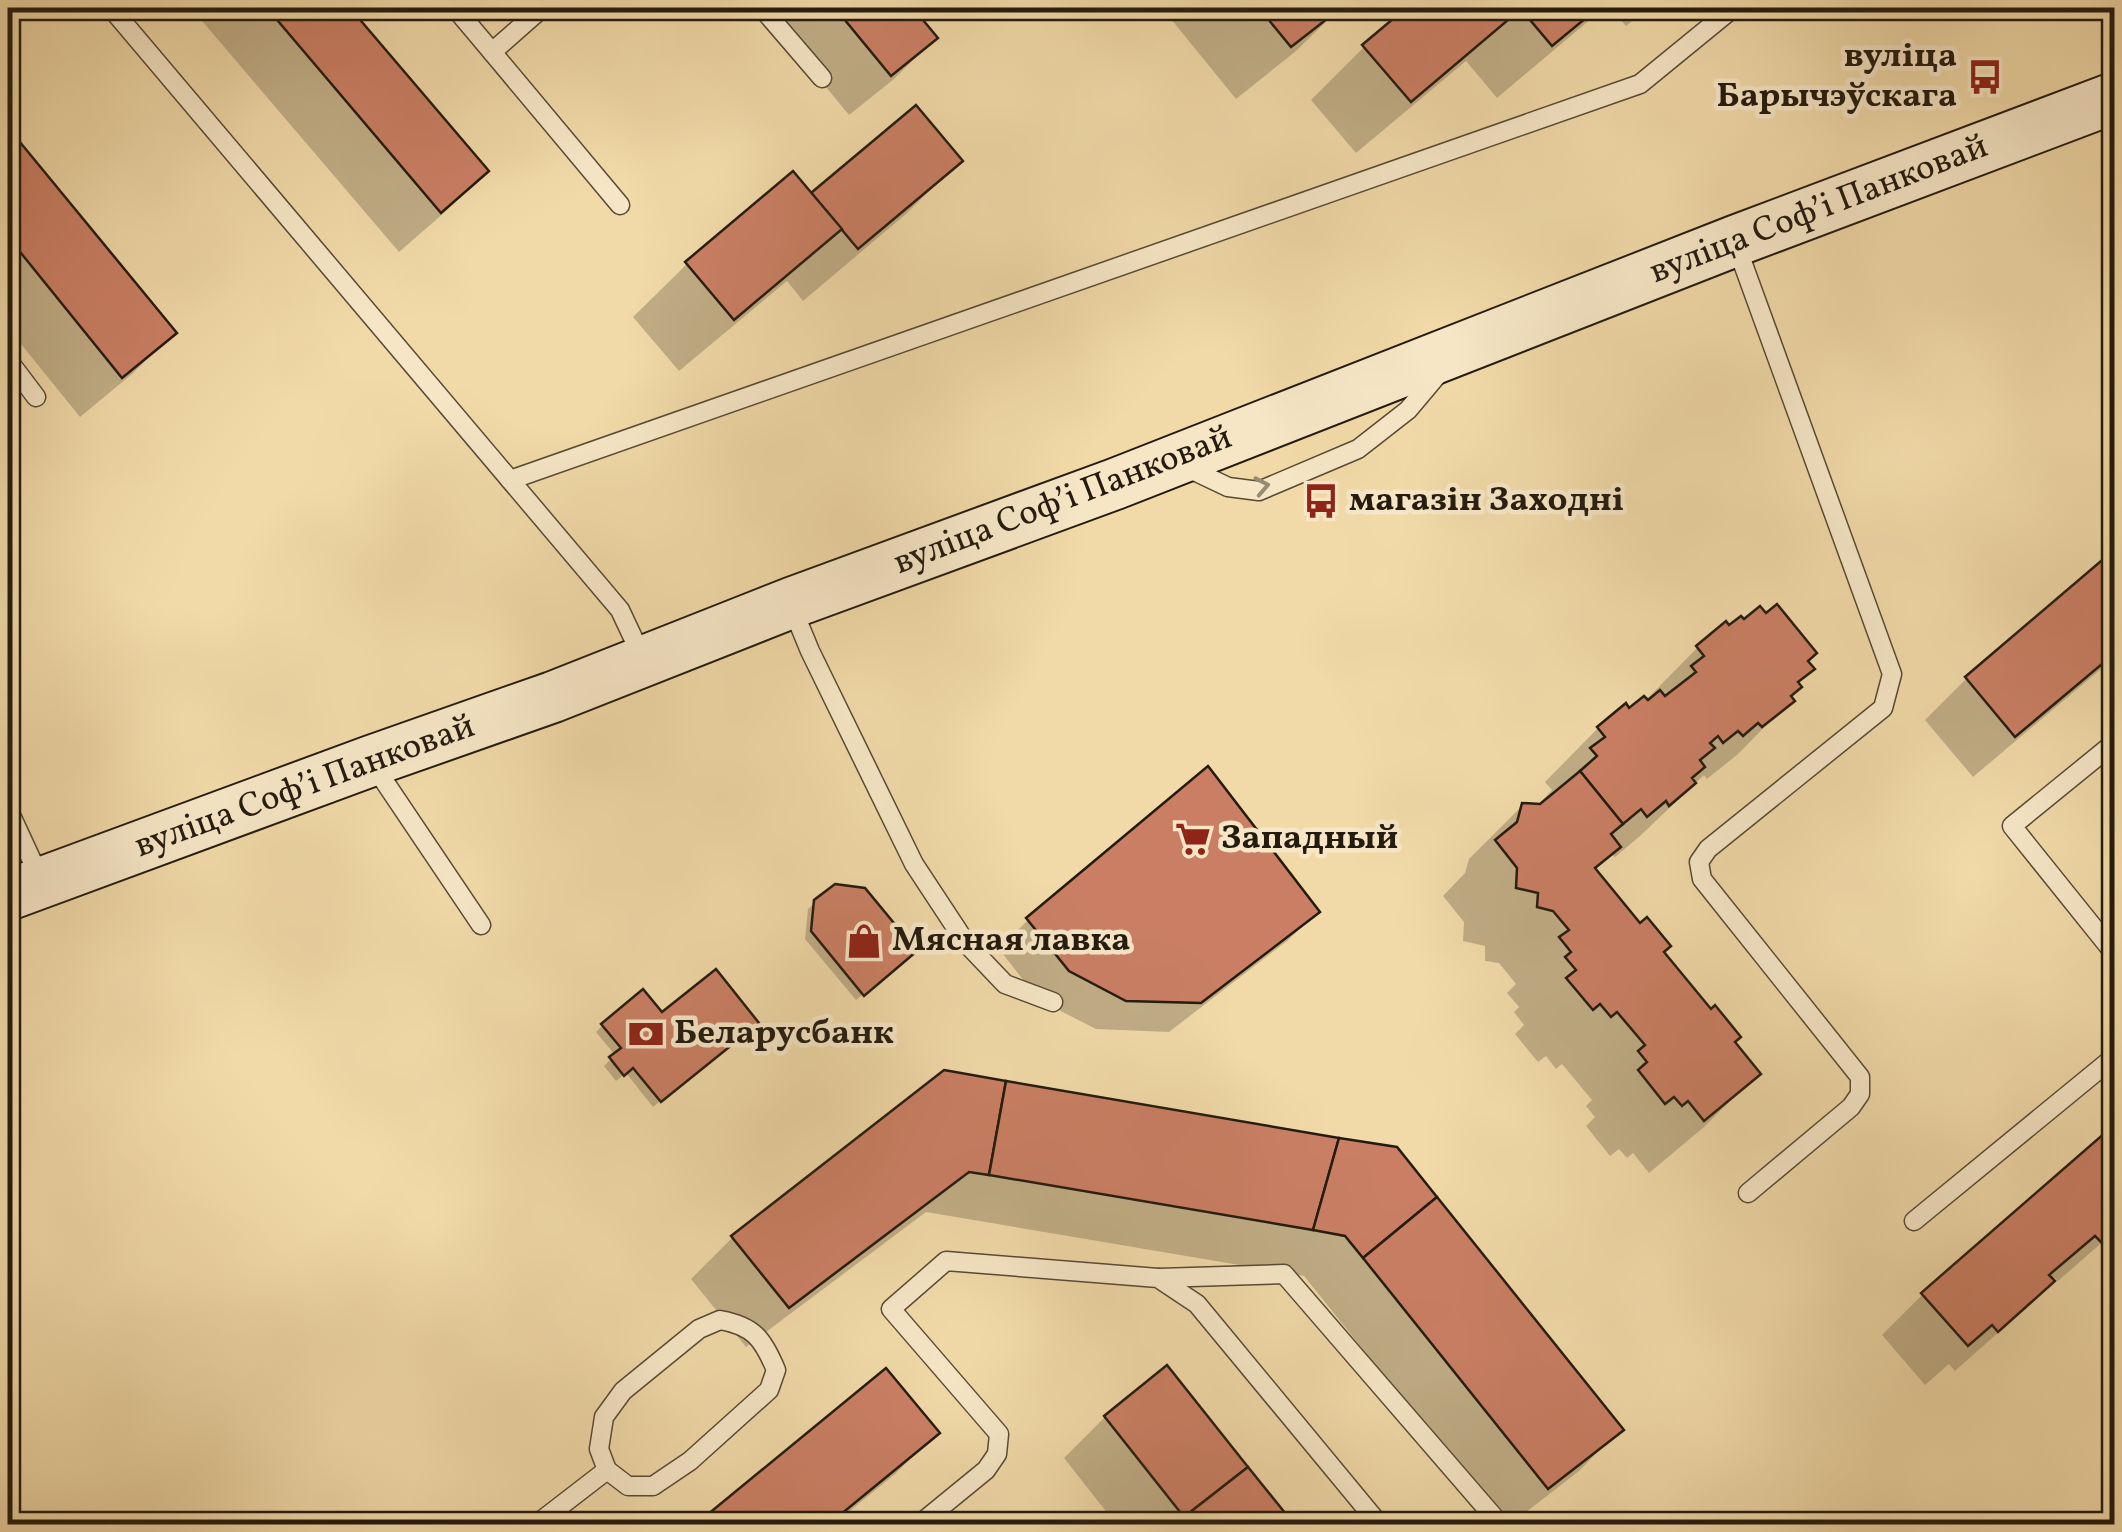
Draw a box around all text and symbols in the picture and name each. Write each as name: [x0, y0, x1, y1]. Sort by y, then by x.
place label: вуліца Барычэўскага: [1716, 33, 1957, 121]
bus stop icon: вуліца Барычэўскага: [1966, 58, 2004, 96]
street label: вуліца Софʼі Панковай: [1643, 123, 1995, 297]
street label: вуліца Софʼі Панковай: [887, 414, 1239, 588]
one-way arrow: [1254, 476, 1271, 498]
place label: магазін Заходні: [1349, 477, 1624, 525]
bus stop icon: магазін Заходні: [1302, 482, 1340, 520]
street label: вуліца Софʼі Панковай: [128, 703, 482, 871]
place label: Западный: [1221, 815, 1398, 863]
supermarket icon: Западный: [1174, 820, 1212, 858]
place label: Мясная лавка: [892, 917, 1130, 965]
shop icon: Мясная лавка: [845, 922, 883, 960]
place label: Беларусбанк: [674, 1010, 894, 1058]
bank icon: Беларусбанк: [627, 1015, 665, 1053]

